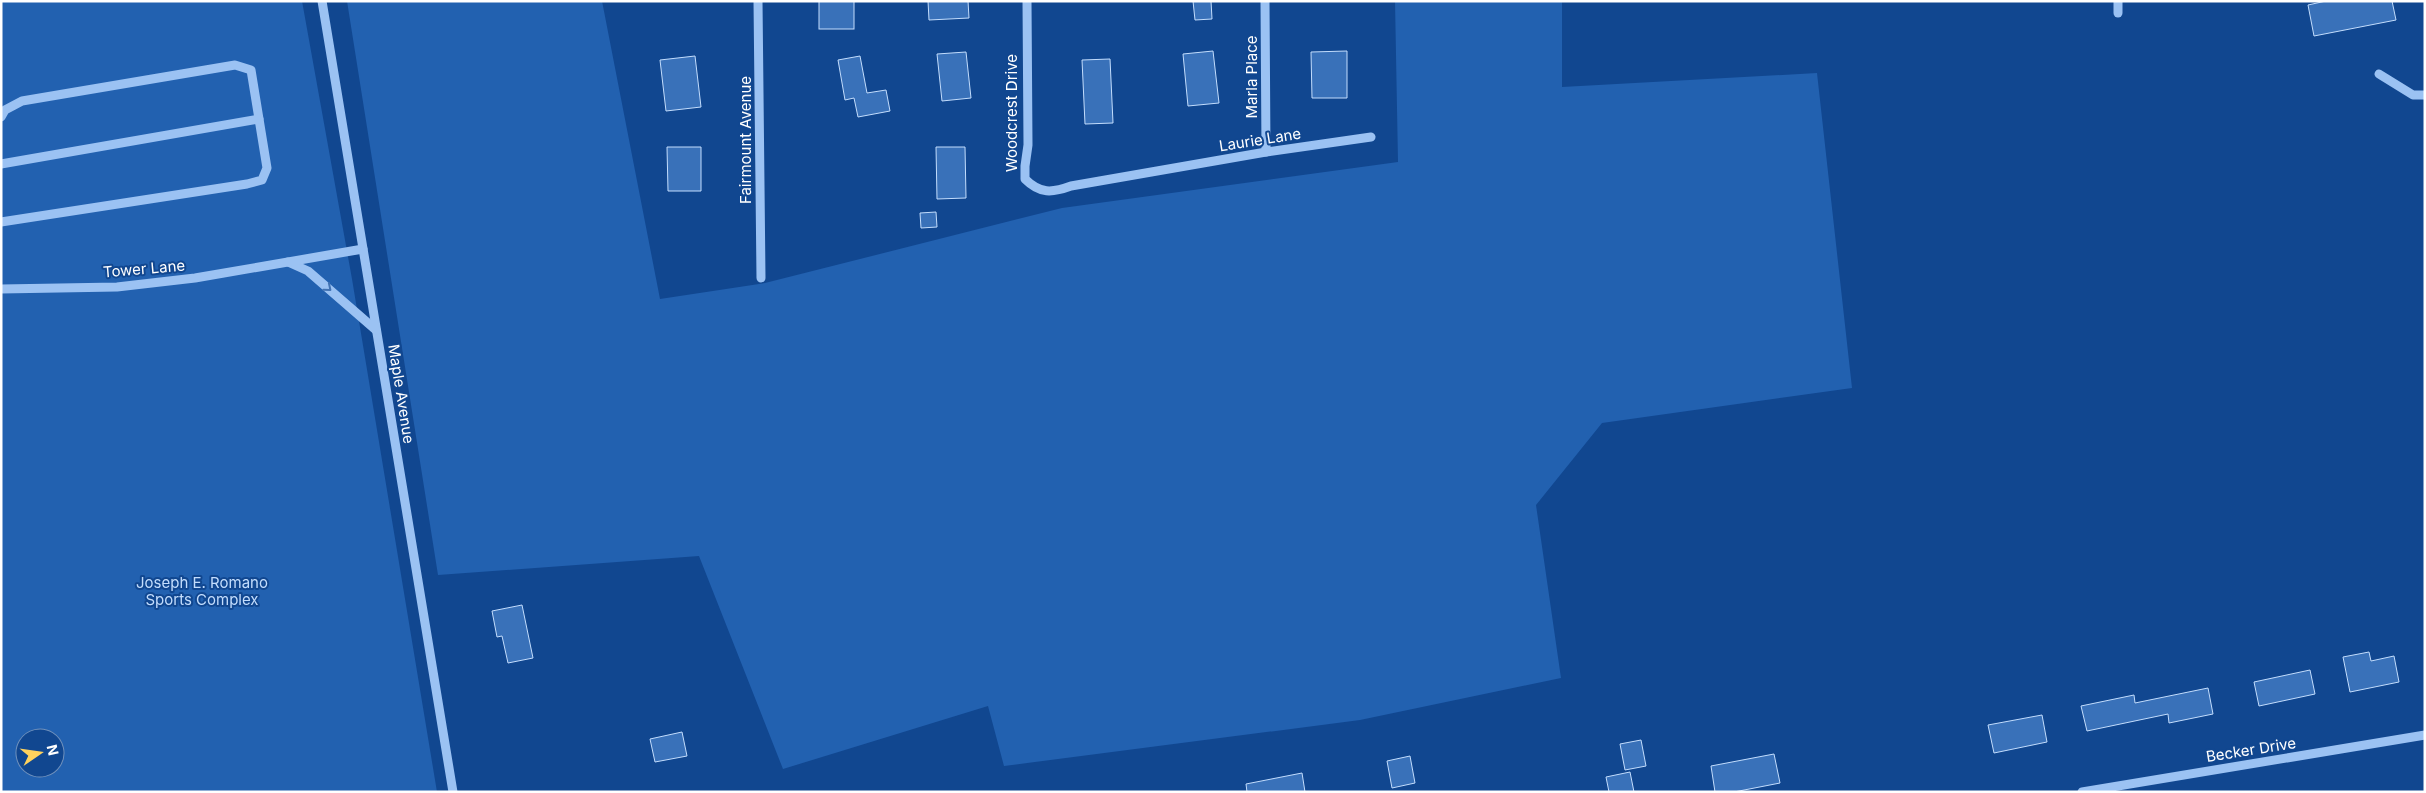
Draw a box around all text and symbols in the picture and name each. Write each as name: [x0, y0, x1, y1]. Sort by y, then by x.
street label: Marla Place: [1242, 35, 1261, 119]
street label: Woodcrest Drive: [1002, 54, 1021, 172]
street label: Fairmount Avenue: [736, 76, 755, 204]
street label: Laurie Lane: [1218, 124, 1302, 155]
street label: Tower Lane: [102, 255, 186, 282]
one-way arrow: [322, 283, 331, 291]
street label: Maple Avenue: [384, 343, 419, 445]
park label: Joseph E. Romano Sports Complex: [136, 573, 268, 609]
north arrow: [15, 728, 65, 778]
street label: Becker Drive: [2205, 733, 2297, 766]
text: N: [44, 743, 63, 757]

